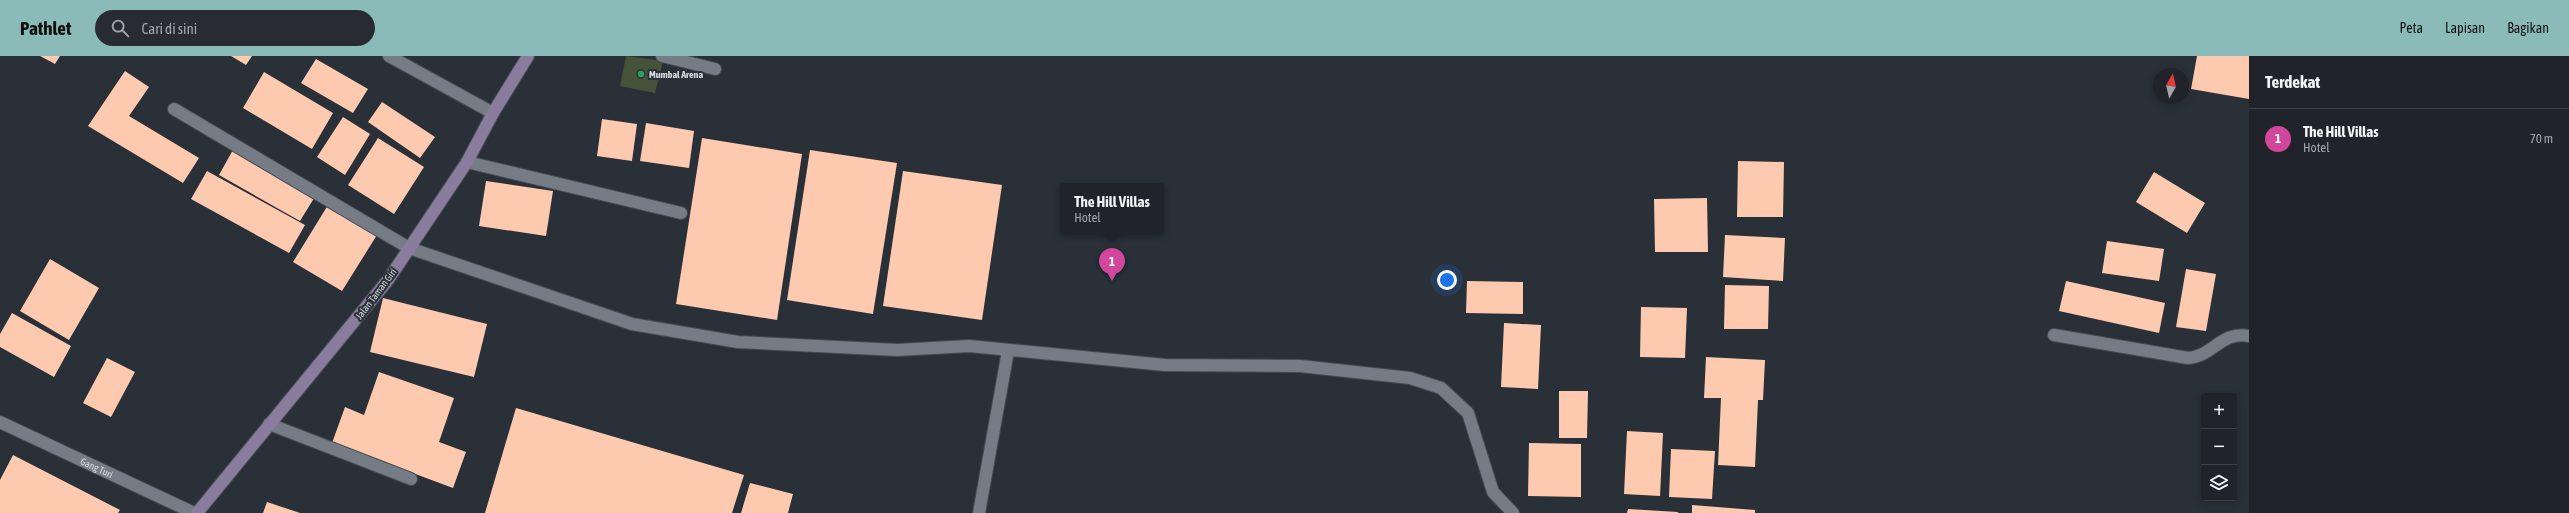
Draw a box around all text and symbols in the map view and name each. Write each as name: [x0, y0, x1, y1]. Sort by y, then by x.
search box: [95, 10, 375, 46]
text: Pathlet: [20, 17, 71, 39]
icon: search: [109, 17, 131, 39]
text: Cari di sini: [141, 20, 197, 37]
text: Peta: [2399, 20, 2423, 36]
text: Lapisan: [2445, 20, 2485, 36]
text: Bagikan: [2507, 20, 2549, 36]
north arrow: [2153, 68, 2189, 104]
marker: Mumbal Arena: [636, 69, 646, 79]
place label: Mumbal Arena: [649, 69, 703, 80]
text: Terdekat: [2265, 72, 2320, 92]
text: The Hill Villas: [2303, 123, 2379, 140]
text: 1: [2275, 131, 2281, 146]
text: 70 m: [2530, 131, 2553, 146]
text: Hotel: [2303, 140, 2330, 155]
popup: [1060, 183, 1164, 235]
text: The Hill Villas: [1074, 193, 1150, 210]
text: Hotel: [1074, 210, 1101, 225]
pin: 1: [1099, 248, 1125, 281]
street label: Jalan Taman Giri: [353, 266, 399, 322]
your location: [1437, 270, 1457, 290]
map controls: [2201, 393, 2237, 501]
button: +: [2201, 393, 2237, 429]
button: −: [2201, 429, 2237, 465]
street label: Gang Turi: [79, 455, 115, 480]
button: layers: [2201, 465, 2237, 501]

